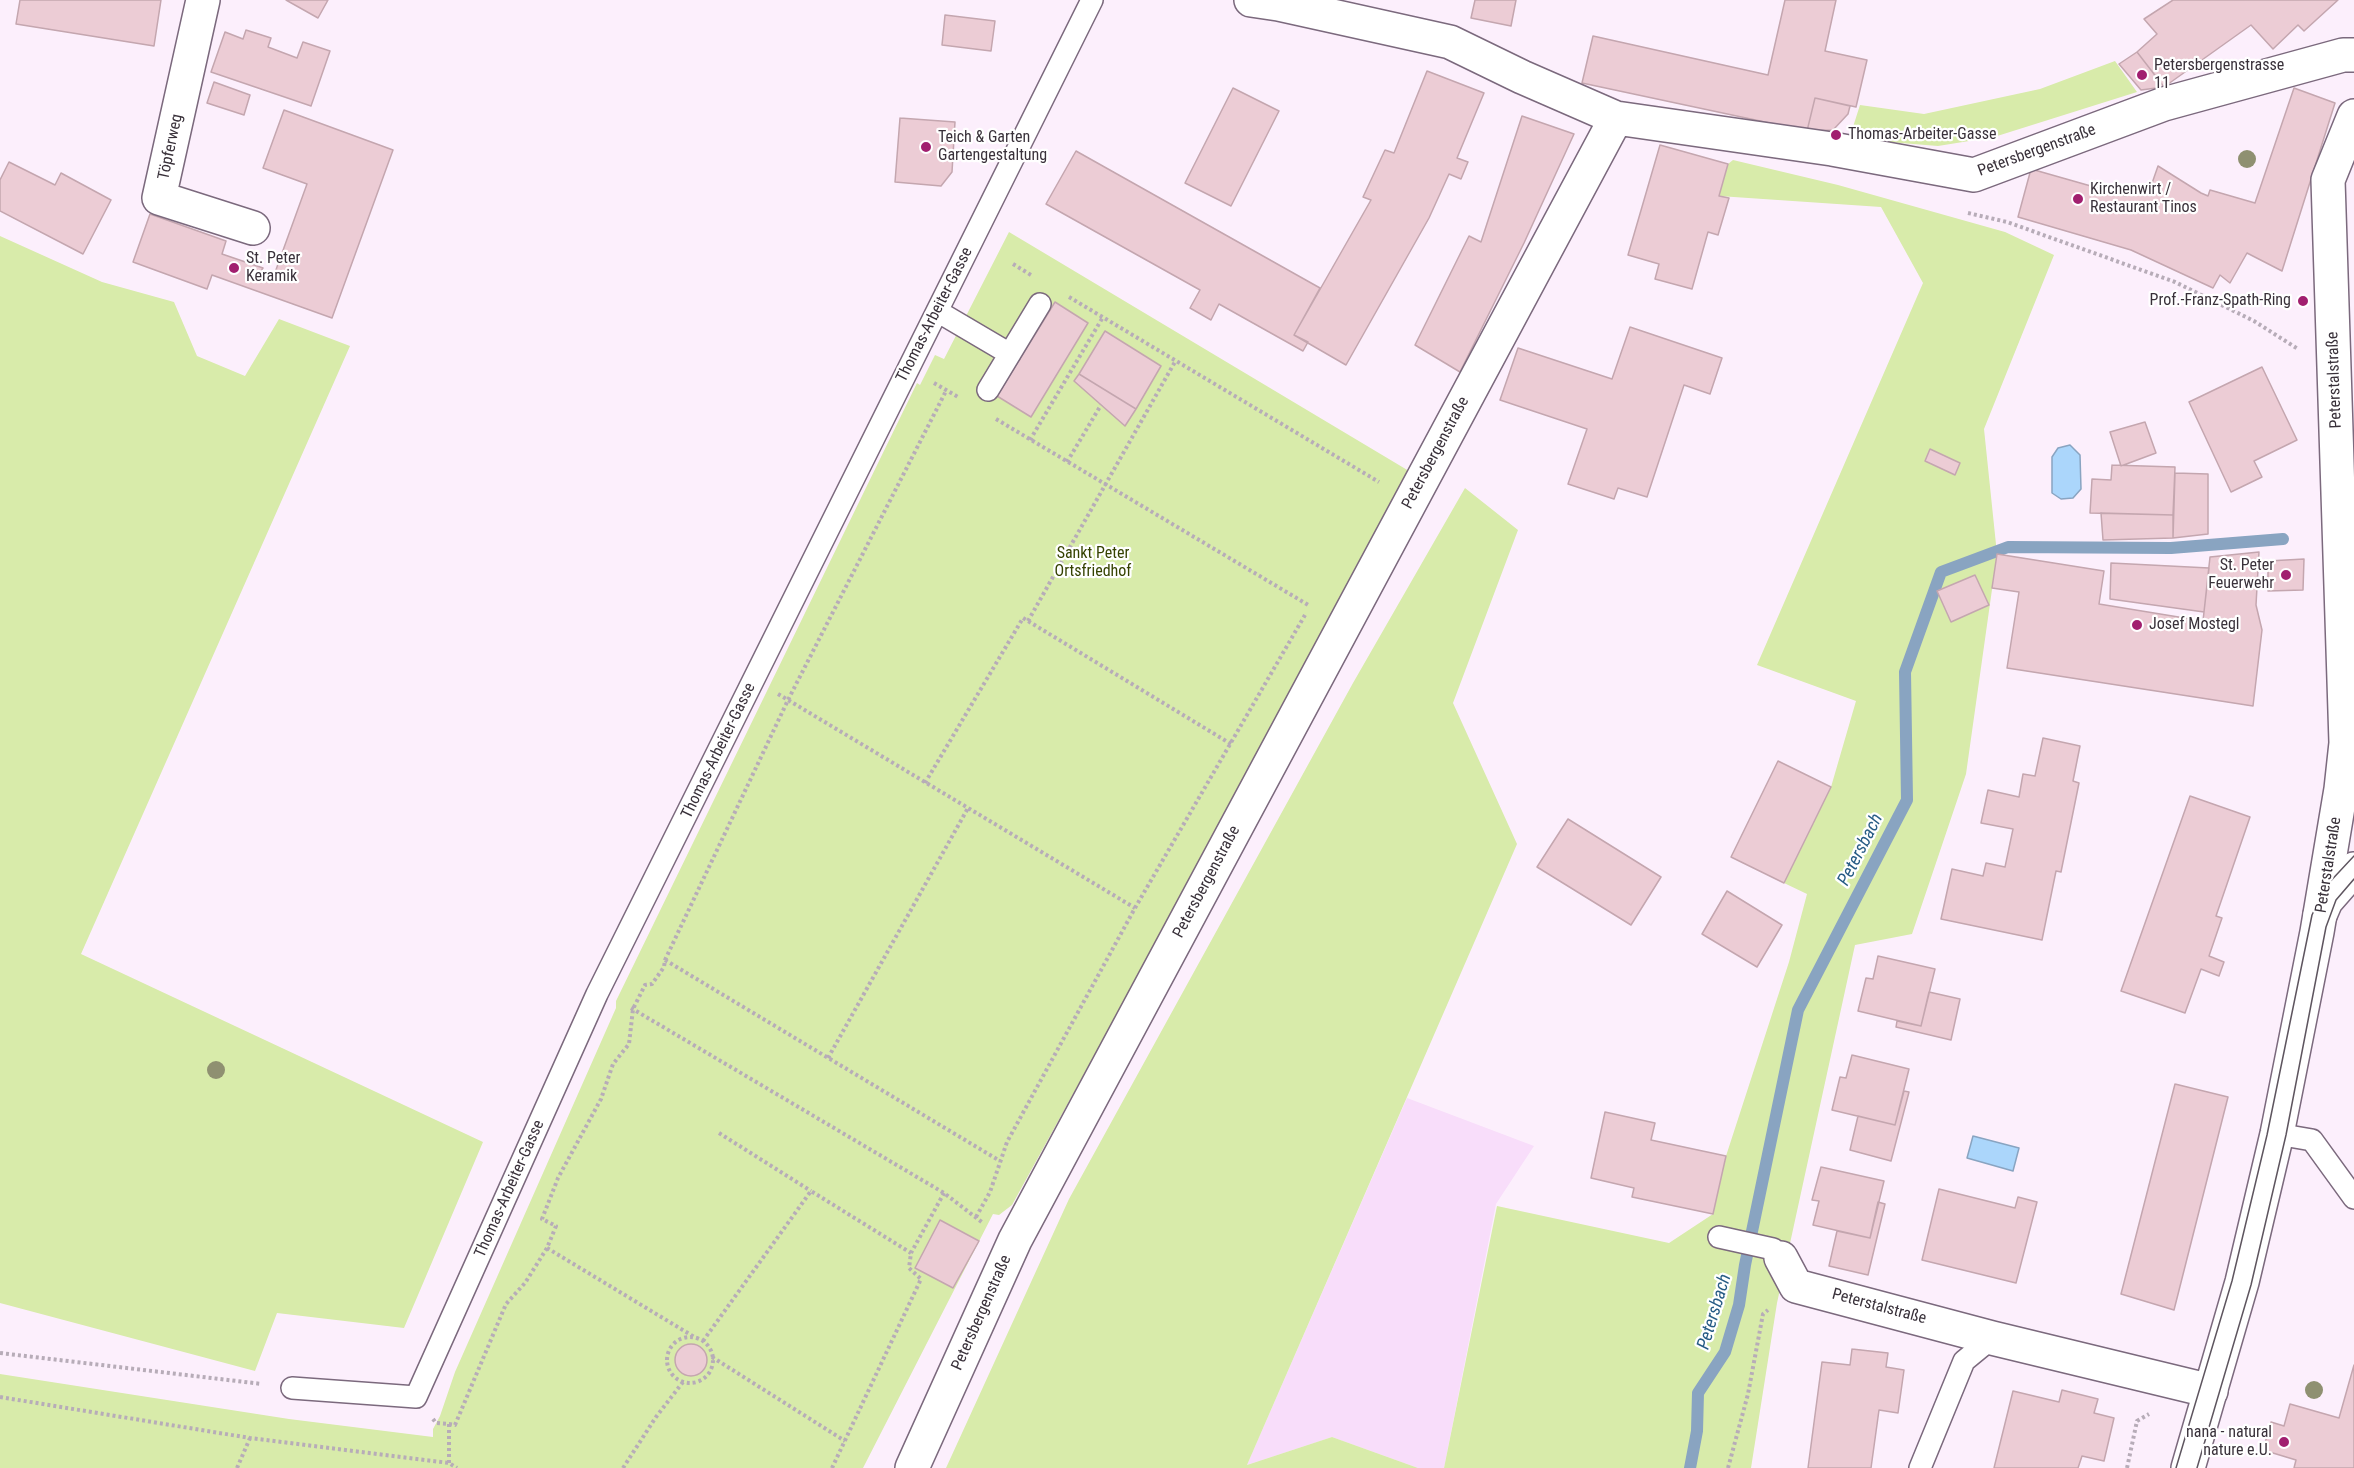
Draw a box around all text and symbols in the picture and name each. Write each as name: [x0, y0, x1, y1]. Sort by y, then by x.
place label: Petersbergenstrasse 11: [2154, 56, 2284, 94]
marker: Petersbergenstrasse 11: [2135, 68, 2149, 82]
street label: Töpferweg: [155, 112, 187, 182]
street label: Petersbergenstraße: [1975, 121, 2099, 181]
place label: Thomas-Arbeiter-Gasse: [1848, 125, 1997, 145]
place label: Teich & Garten Gartengestaltung: [938, 128, 1047, 166]
marker: Thomas-Arbeiter-Gasse: [1829, 128, 1843, 142]
marker: Teich & Garten Gartengestaltung: [919, 140, 933, 154]
place label: Kirchenwirt / Restaurant Tinos: [2090, 180, 2197, 218]
marker: Kirchenwirt / Restaurant Tinos: [2071, 192, 2085, 206]
street label: Thomas-Arbeiter-Gasse: [893, 244, 977, 386]
place label: St. Peter Keramik: [246, 249, 300, 287]
marker: St. Peter Keramik: [227, 261, 241, 275]
place label: Prof.-Franz-Spath-Ring: [2150, 291, 2291, 311]
marker: Prof.-Franz-Spath-Ring: [2296, 294, 2310, 308]
street label: Peterstalstraße: [2324, 331, 2346, 429]
street label: Petersbergenstraße: [1398, 394, 1474, 512]
park label: Sankt Peter Ortsfriedhof: [1055, 544, 1131, 582]
place label: St. Peter Feuerwehr: [2208, 556, 2274, 594]
marker: St. Peter Feuerwehr: [2279, 568, 2293, 582]
place label: Josef Mostegl: [2149, 615, 2240, 635]
marker: Josef Mostegl: [2130, 618, 2144, 632]
street label: Thomas-Arbeiter-Gasse: [678, 680, 760, 822]
water label: Petersbach: [1834, 810, 1888, 890]
street label: Peterstalstraße: [2312, 816, 2346, 914]
street label: Petersbergenstraße: [1169, 823, 1245, 941]
street label: Thomas-Arbeiter-Gasse: [471, 1117, 549, 1261]
street label: Petersbergenstraße: [948, 1252, 1016, 1374]
water label: Petersbach: [1693, 1272, 1737, 1352]
street label: Peterstalstraße: [1830, 1285, 1928, 1329]
place label: nana - natural nature e.U.: [2186, 1423, 2272, 1461]
marker: nana - natural nature e.U.: [2277, 1435, 2291, 1449]

